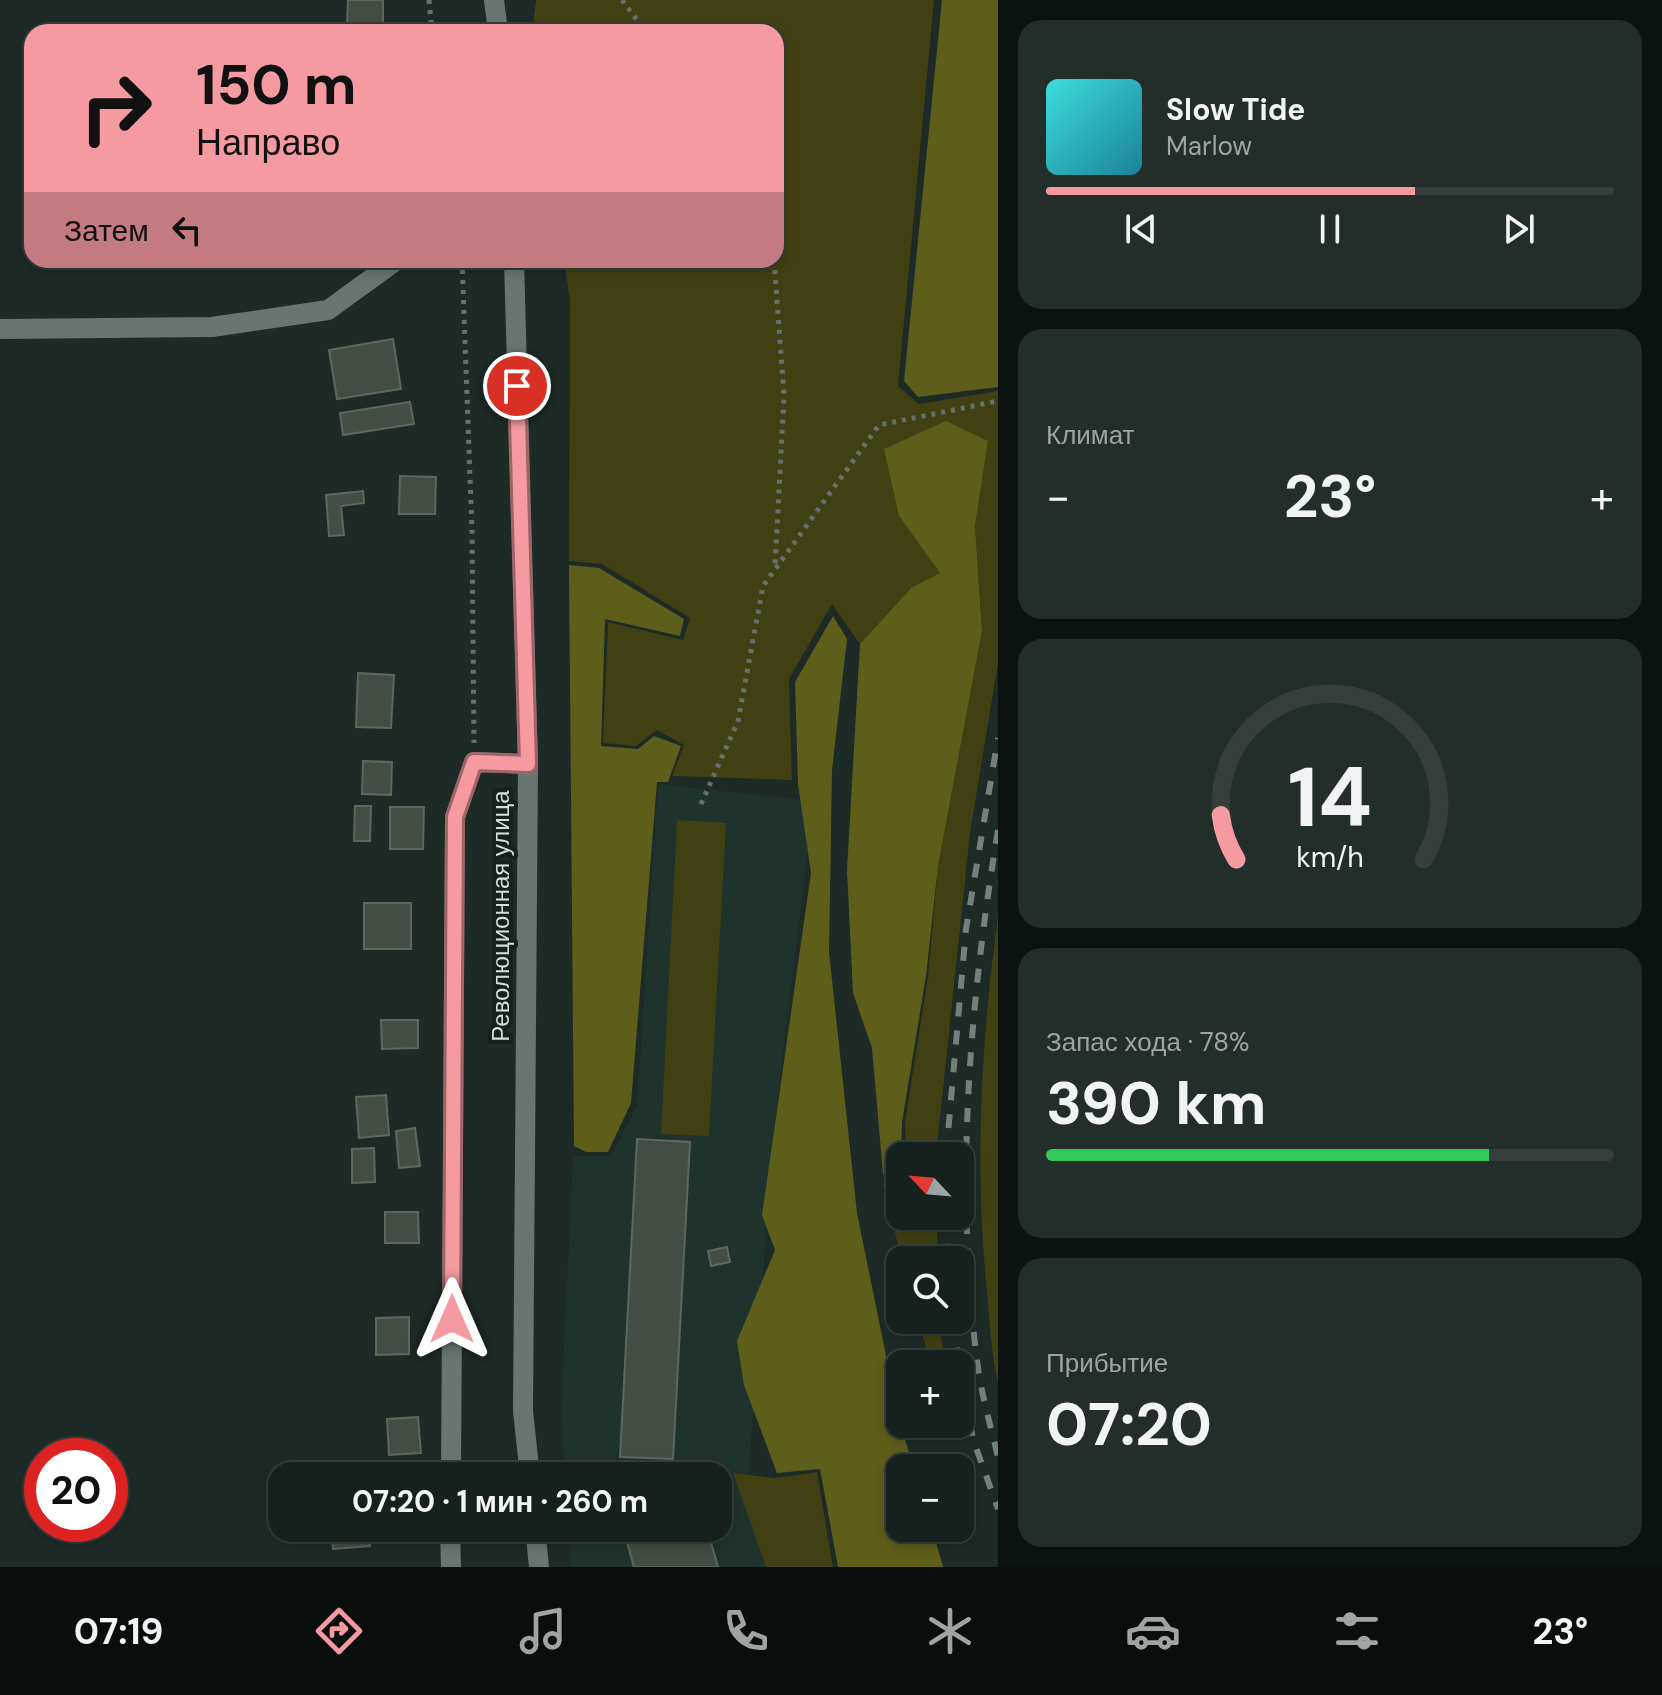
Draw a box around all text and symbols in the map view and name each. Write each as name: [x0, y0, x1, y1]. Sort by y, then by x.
text: 150 m: [196, 48, 357, 121]
icon: right: [64, 56, 168, 160]
text: Slow Tide: [1166, 90, 1305, 129]
text: Направо: [196, 119, 340, 166]
text: Marlow: [1166, 129, 1252, 163]
icon: previous: [1119, 207, 1163, 251]
icon: pause: [1308, 207, 1352, 251]
icon: next: [1497, 207, 1541, 251]
icon: left: [165, 208, 209, 252]
text: Затем: [64, 211, 149, 250]
pin: [483, 352, 551, 420]
icon: arrive: [495, 364, 539, 408]
text: Климат: [1046, 418, 1135, 452]
text: 23°: [1284, 457, 1376, 536]
text: −: [1046, 468, 1070, 526]
text: +: [1590, 468, 1614, 526]
text: 14: [1288, 742, 1372, 851]
street label: Революционная улица: [485, 790, 516, 1042]
text: km/h: [1296, 839, 1364, 876]
text: Запас хода · 78%: [1046, 1025, 1250, 1059]
text: 390 km: [1046, 1064, 1266, 1143]
north arrow: [886, 1142, 974, 1230]
map controls: [886, 1142, 974, 1542]
button: search: [886, 1246, 974, 1334]
position arrow: [410, 1277, 494, 1361]
text: Прибытие: [1046, 1346, 1168, 1380]
button: +: [886, 1350, 974, 1438]
text: 07:20: [1046, 1385, 1212, 1464]
speed limit sign: 20: [24, 1438, 128, 1542]
button: −: [886, 1454, 974, 1542]
text: 07:20 · 1 мин · 260 m: [352, 1482, 648, 1521]
icon: directions: [311, 1603, 367, 1659]
icon: music: [515, 1603, 571, 1659]
icon: phone: [718, 1603, 774, 1659]
icon: climate: [922, 1603, 978, 1659]
icon: car: [1125, 1603, 1181, 1659]
icon: filters: [1329, 1603, 1385, 1659]
text: 07:19: [74, 1608, 163, 1655]
text: 23°: [1533, 1608, 1588, 1655]

